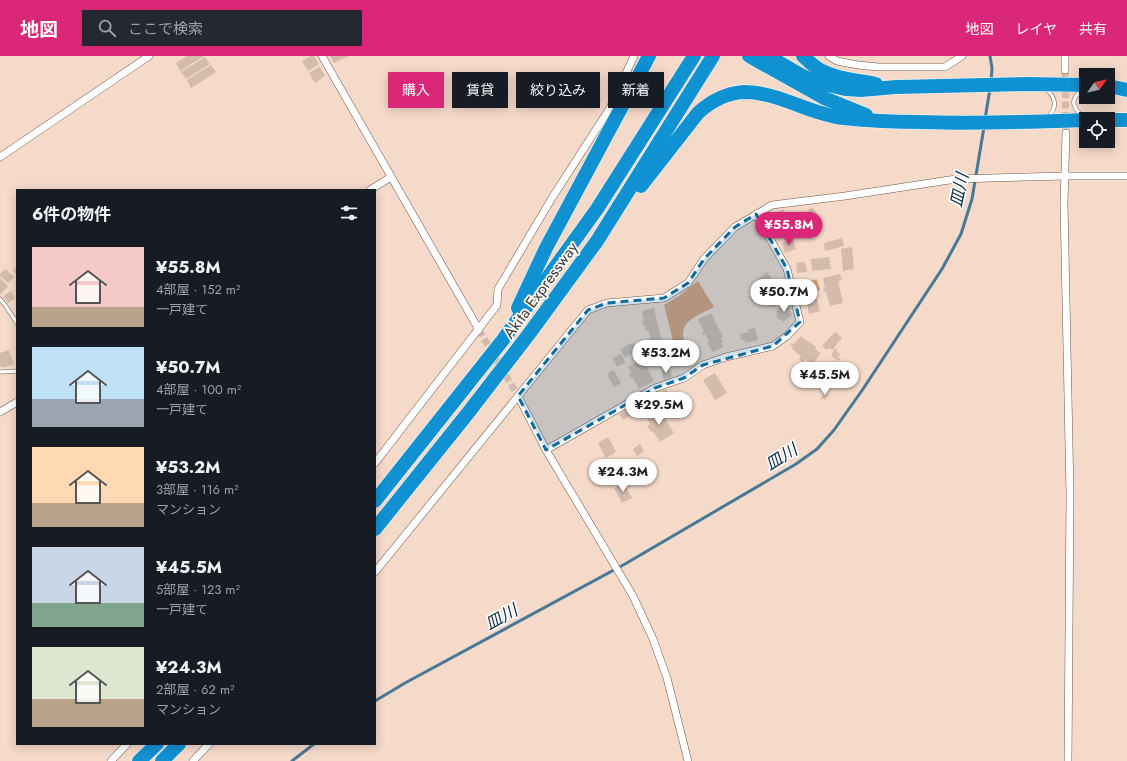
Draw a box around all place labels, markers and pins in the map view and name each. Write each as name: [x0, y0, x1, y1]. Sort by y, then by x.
pin: ¥55.8M: [756, 212, 822, 246]
pin: ¥50.7M: [751, 279, 817, 313]
pin: ¥53.2M: [633, 340, 699, 374]
pin: ¥45.5M: [792, 362, 858, 396]
pin: ¥29.5M: [626, 392, 692, 426]
pin: ¥24.3M: [590, 459, 656, 493]

